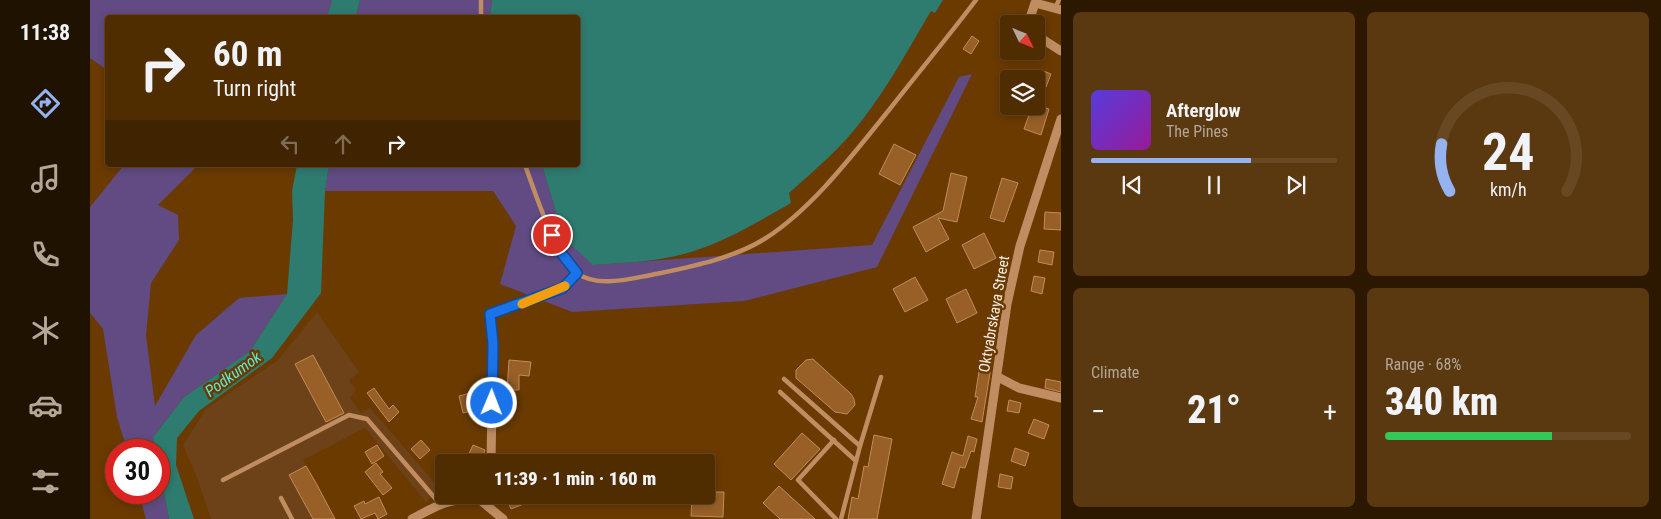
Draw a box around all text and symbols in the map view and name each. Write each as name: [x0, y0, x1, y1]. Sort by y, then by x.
north arrow: [1000, 15, 1045, 60]
map controls: [1000, 15, 1045, 115]
text: 11:38: [20, 20, 70, 45]
text: 60 m: [213, 34, 282, 75]
icon: right: [130, 35, 195, 100]
button: layers: [1000, 70, 1045, 115]
text: Turn right: [213, 76, 296, 101]
icon: directions: [28, 86, 63, 121]
text: Afterglow: [1166, 99, 1240, 122]
text: The Pines: [1166, 122, 1228, 141]
text: 24: [1482, 122, 1534, 183]
icon: left: [276, 130, 304, 158]
icon: ahead: [329, 130, 357, 158]
icon: right: [382, 130, 410, 158]
icon: music: [28, 161, 63, 196]
icon: previous: [1118, 171, 1146, 199]
icon: pause: [1200, 171, 1228, 199]
icon: next: [1282, 171, 1310, 199]
text: km/h: [1490, 179, 1526, 200]
pin: [531, 214, 573, 256]
icon: arrive: [538, 221, 566, 249]
icon: phone: [28, 237, 63, 272]
street label: Oktyabrskaya Street: [975, 254, 1013, 374]
icon: climate: [28, 313, 63, 348]
water label: Podkumok: [201, 347, 266, 401]
text: Range · 68%: [1385, 355, 1461, 374]
text: Climate: [1091, 363, 1139, 382]
position arrow: [465, 376, 517, 428]
text: 340 km: [1385, 380, 1498, 424]
icon: car: [28, 388, 63, 423]
text: 21°: [1187, 388, 1241, 432]
text: −: [1091, 395, 1105, 428]
text: +: [1323, 395, 1337, 428]
speed limit sign: 30: [105, 439, 170, 504]
icon: filters: [28, 464, 63, 499]
text: 11:39 · 1 min · 160 m: [494, 467, 656, 490]

